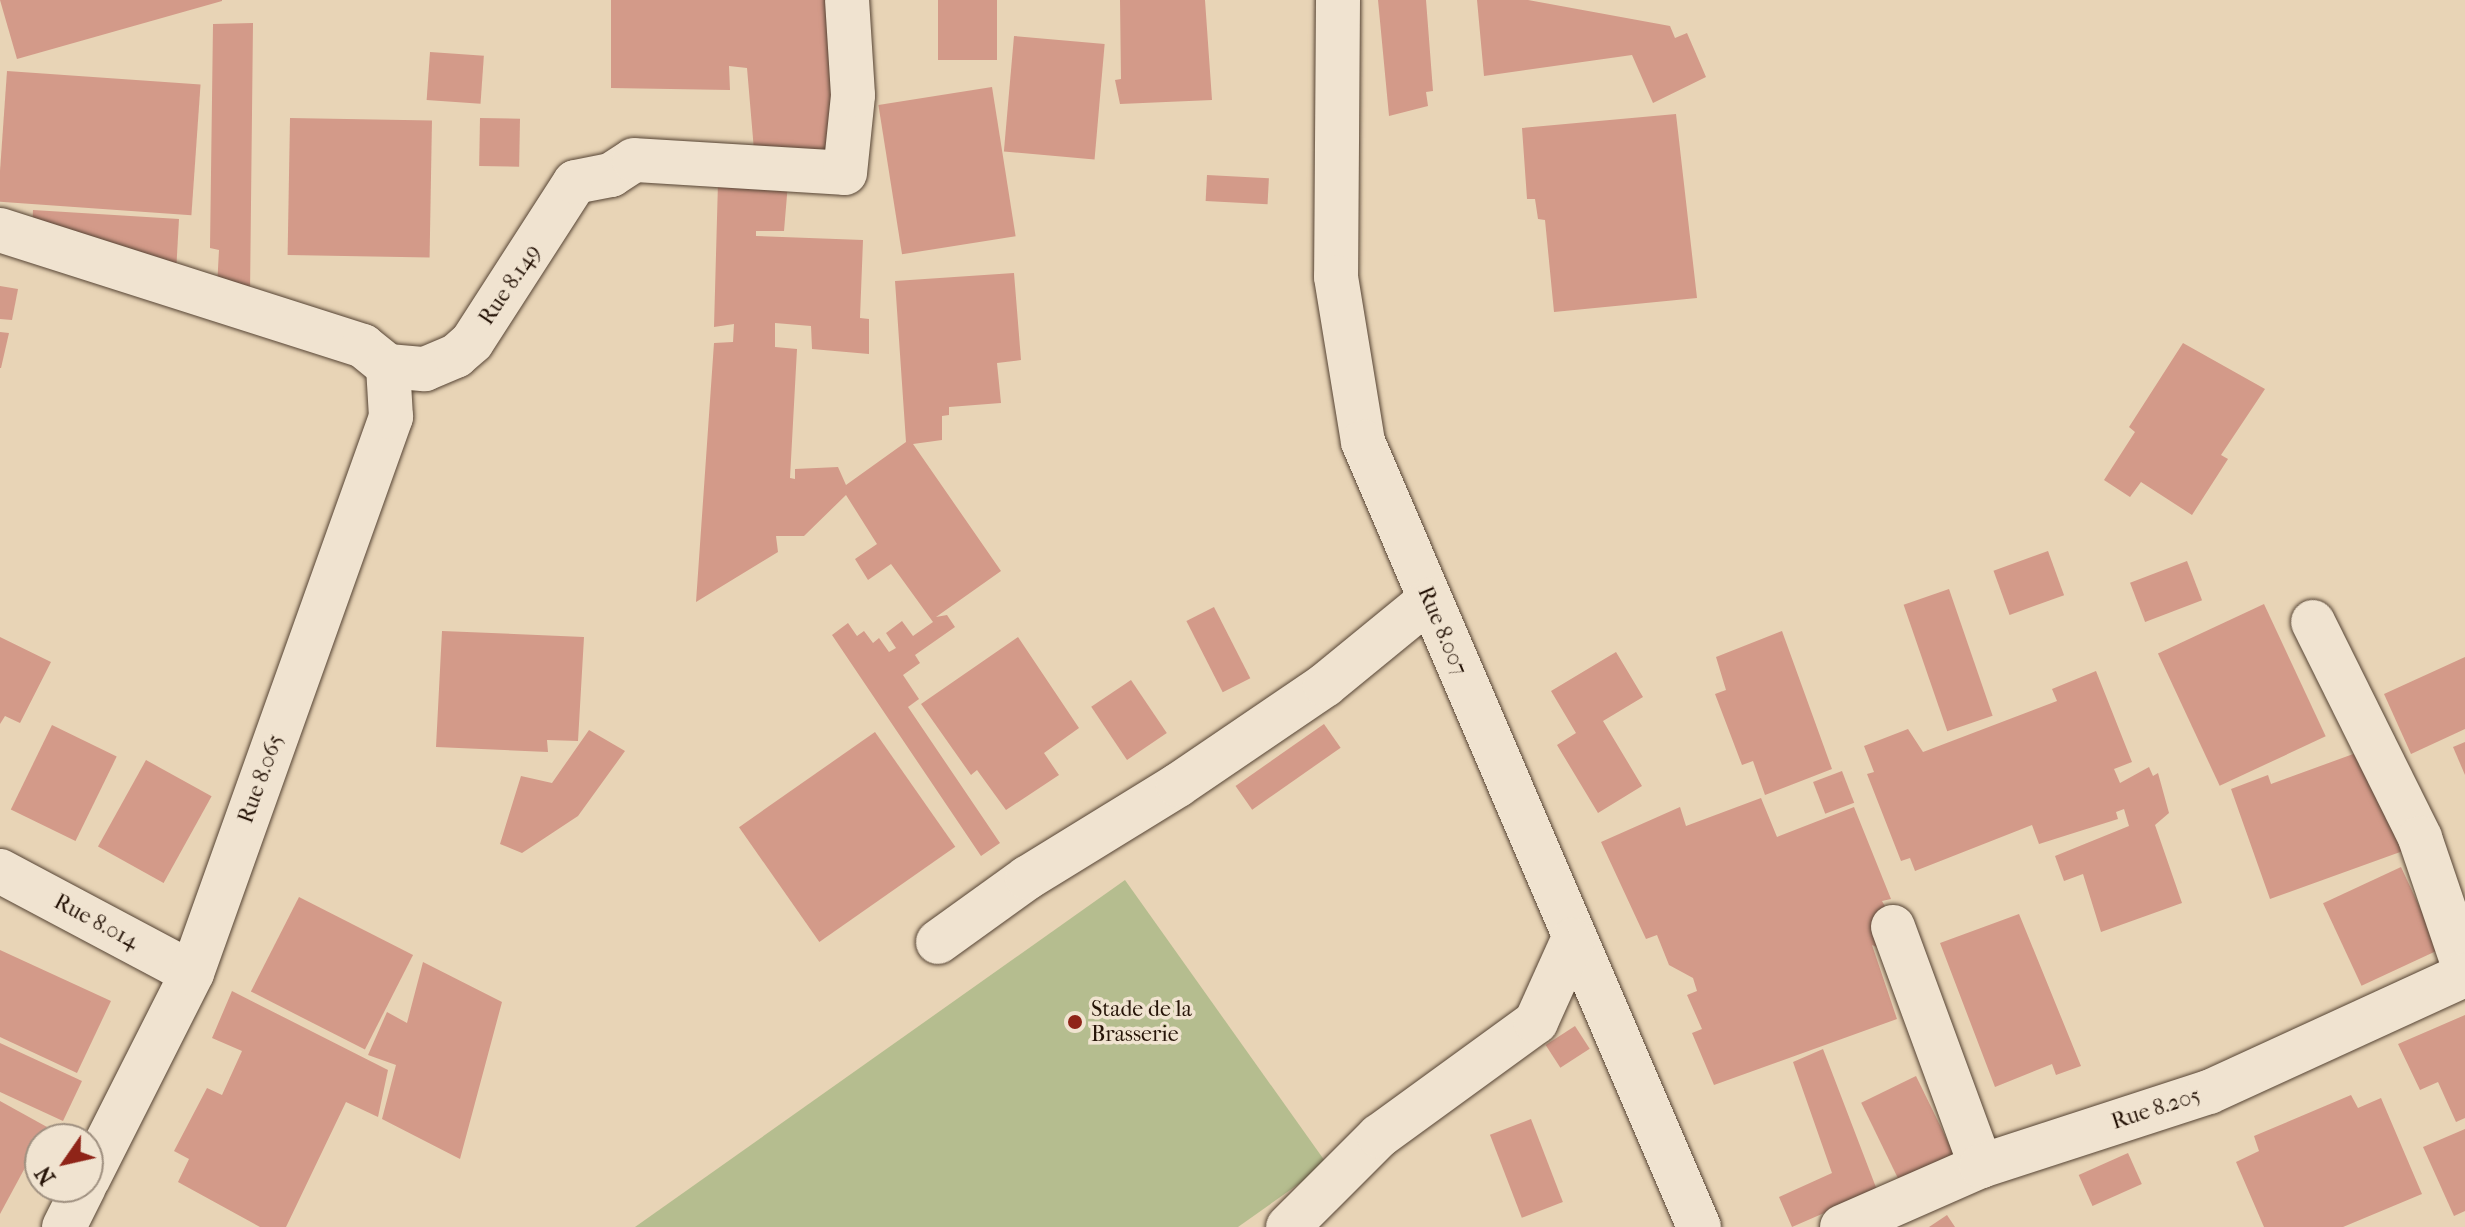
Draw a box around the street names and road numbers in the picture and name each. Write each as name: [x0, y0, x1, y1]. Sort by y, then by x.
street label: Rue 8.149: [474, 240, 546, 330]
street label: Rue 8.007: [1412, 583, 1472, 679]
street label: Rue 8.065: [233, 731, 289, 827]
street label: Rue 8.014: [49, 889, 143, 955]
street label: Rue 8.205: [2108, 1082, 2204, 1136]

